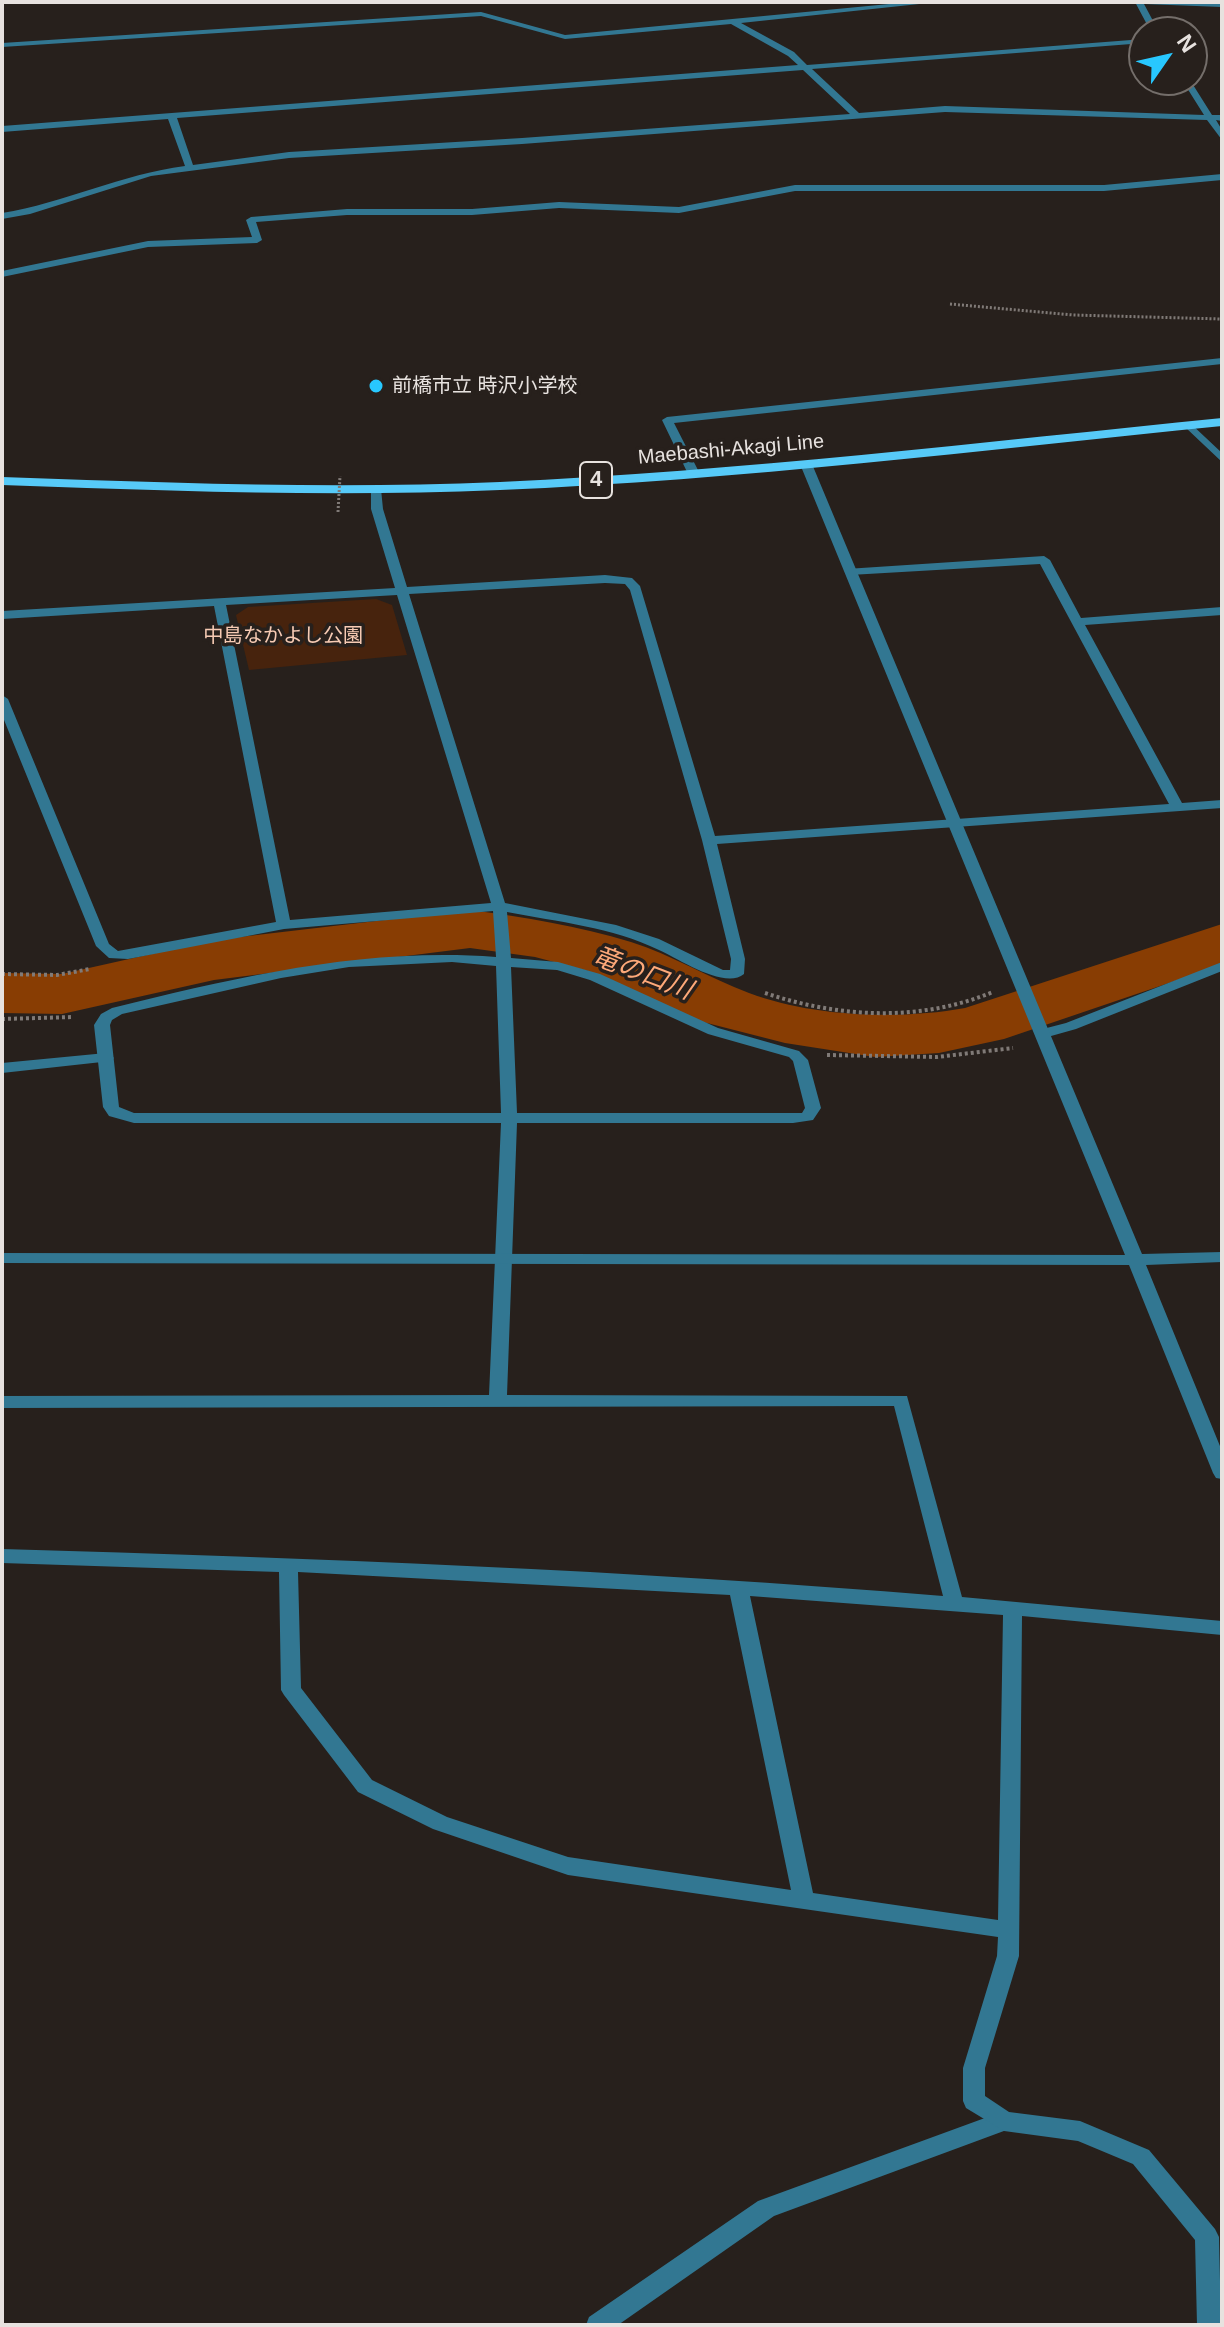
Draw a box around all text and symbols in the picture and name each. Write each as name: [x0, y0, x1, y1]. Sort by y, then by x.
north arrow: [1128, 16, 1208, 96]
text: N: [1172, 30, 1201, 57]
place label: 前橋市立 時沢小学校: [392, 374, 578, 398]
marker: 前橋市立 時沢小学校: [367, 377, 385, 395]
street label: Maebashi-Akagi Line: [637, 430, 825, 470]
road number: 4: [580, 462, 612, 498]
park label: 中島なかよし公園: [203, 624, 363, 648]
water label: 竜の口川: [588, 941, 696, 1007]

